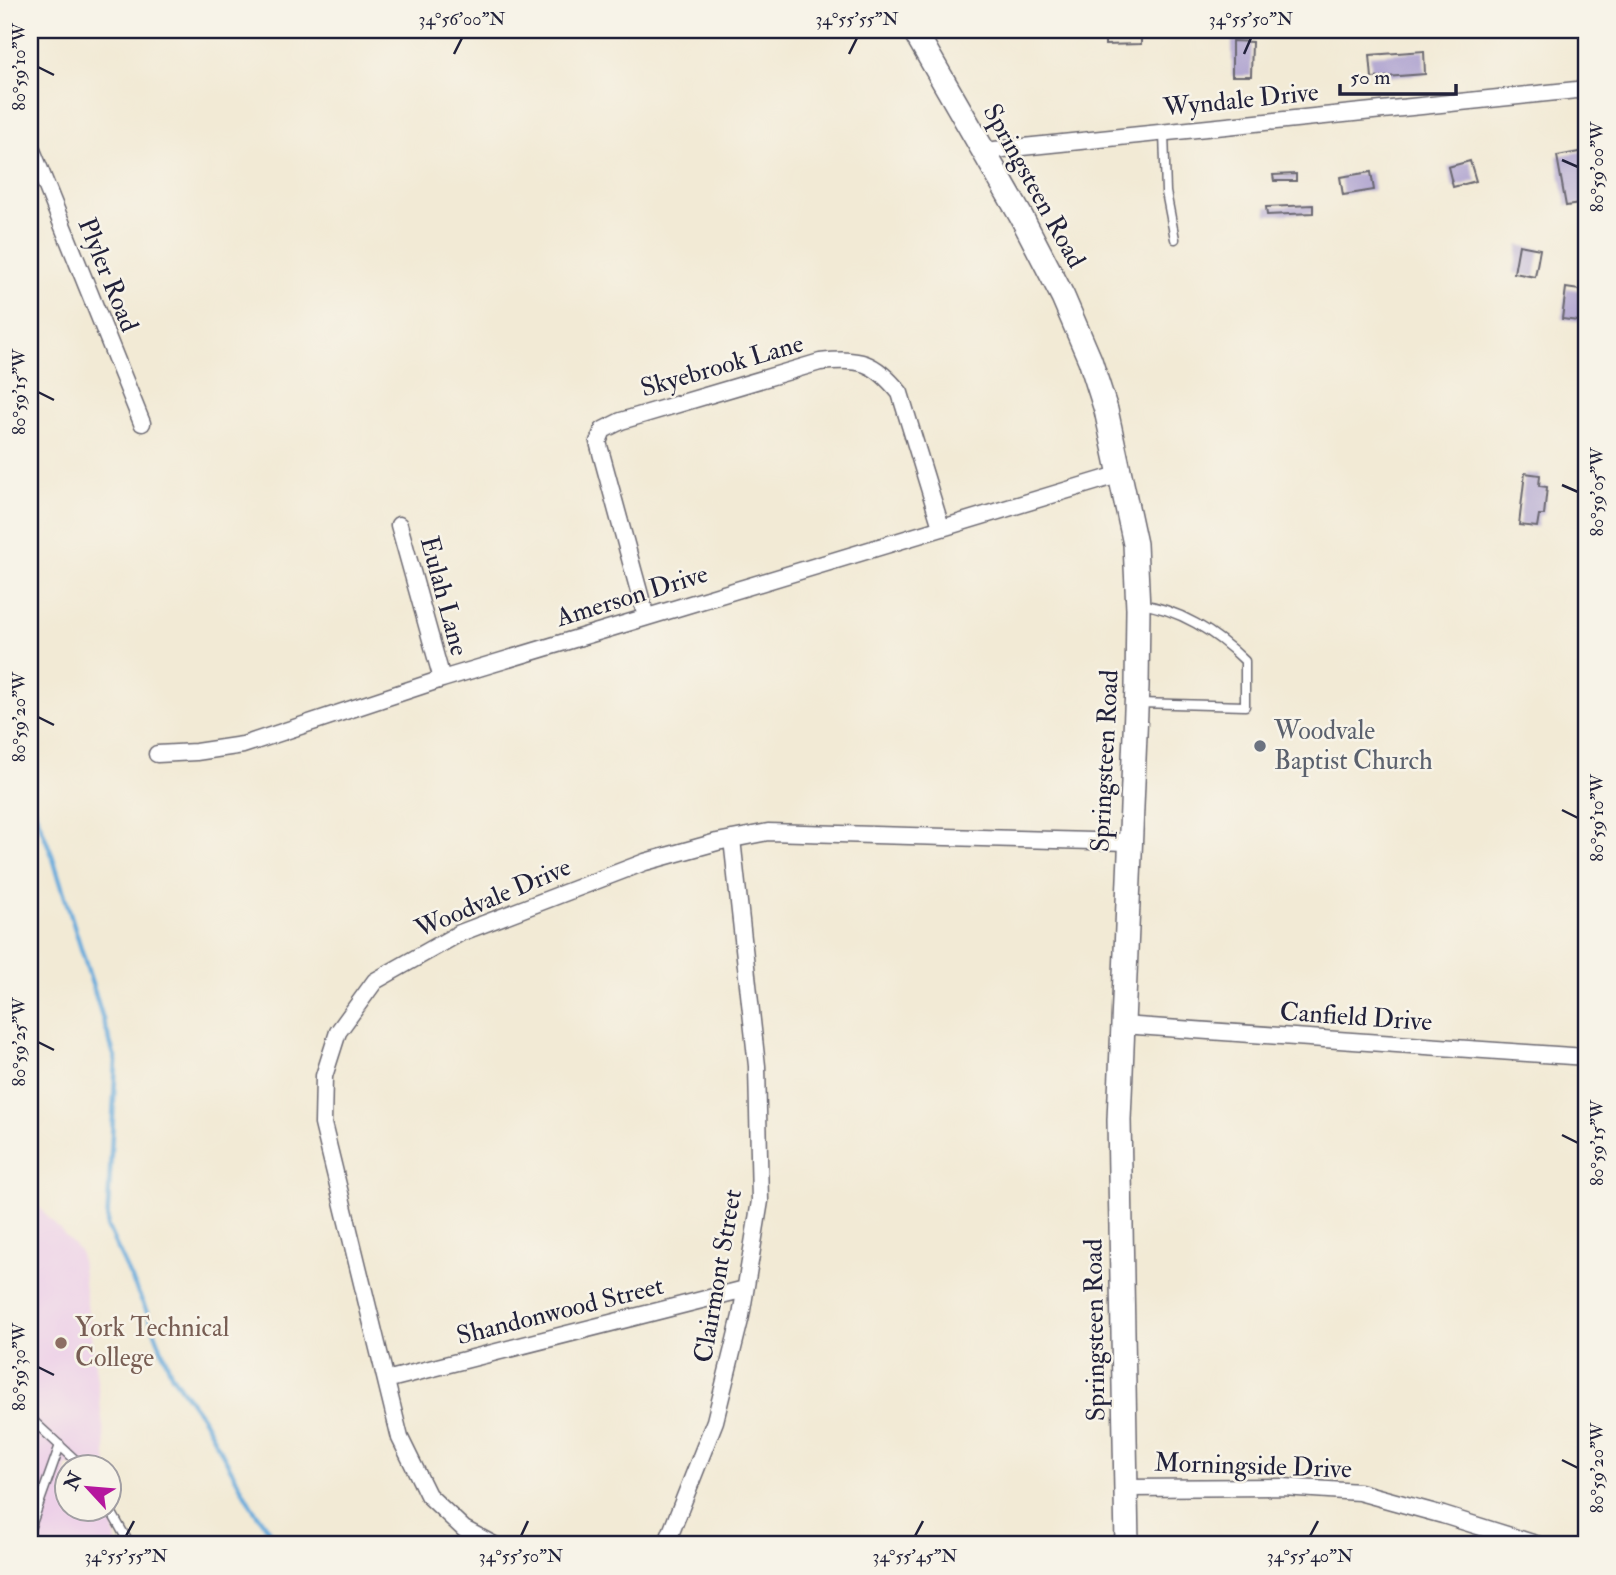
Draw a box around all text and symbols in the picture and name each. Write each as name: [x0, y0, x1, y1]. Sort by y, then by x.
text: 34°56'00"N: [419, 8, 505, 31]
text: 34°55'55"N: [815, 8, 899, 31]
text: 34°55'50"N: [1209, 8, 1293, 31]
text: 80°59'10"W: [8, 23, 31, 111]
scale bar: [1340, 52, 1455, 96]
text: 50 m: [1350, 64, 1391, 91]
street label: Wyndale Drive: [1161, 76, 1320, 124]
street label: Springsteen Road: [975, 98, 1092, 274]
text: 80°59'00"W: [1586, 121, 1609, 212]
street label: Plyler Road: [71, 213, 145, 337]
street label: Skyebrook Lane: [637, 327, 807, 405]
text: 80°59'15"W: [8, 348, 31, 435]
text: 80°59'05"W: [1586, 447, 1609, 537]
street label: Eulah Lane: [413, 533, 475, 659]
street label: Amerson Drive: [551, 558, 712, 635]
street label: Springsteen Road: [1084, 669, 1127, 853]
text: 80°59'20"W: [8, 671, 31, 762]
place label: Woodvale Baptist Church: [1273, 715, 1433, 778]
marker: Woodvale Baptist Church: [1252, 738, 1268, 754]
text: 80°59'10"W: [1586, 774, 1609, 862]
street label: Woodvale Drive: [409, 851, 576, 946]
street label: Canfield Drive: [1279, 996, 1433, 1038]
text: 80°59'25"W: [8, 997, 31, 1086]
text: 80°59'15"W: [1586, 1099, 1609, 1186]
street label: Clairmont Street: [687, 1187, 749, 1365]
street label: Springsteen Road: [1077, 1238, 1114, 1422]
street label: Shandonwood Street: [453, 1270, 667, 1352]
place label: York Technical College: [75, 1312, 230, 1374]
text: 80°59'30"W: [8, 1322, 31, 1411]
marker: York Technical College: [53, 1335, 69, 1351]
text: 80°59'20"W: [1586, 1422, 1609, 1513]
street label: Morningside Drive: [1154, 1447, 1353, 1485]
north arrow: [52, 1452, 122, 1522]
text: N: [59, 1467, 89, 1495]
text: 34°55'55"N: [84, 1545, 168, 1568]
text: 34°55'50"N: [479, 1545, 563, 1568]
text: 34°55'45"N: [873, 1545, 957, 1568]
text: 34°55'40"N: [1267, 1545, 1353, 1568]

